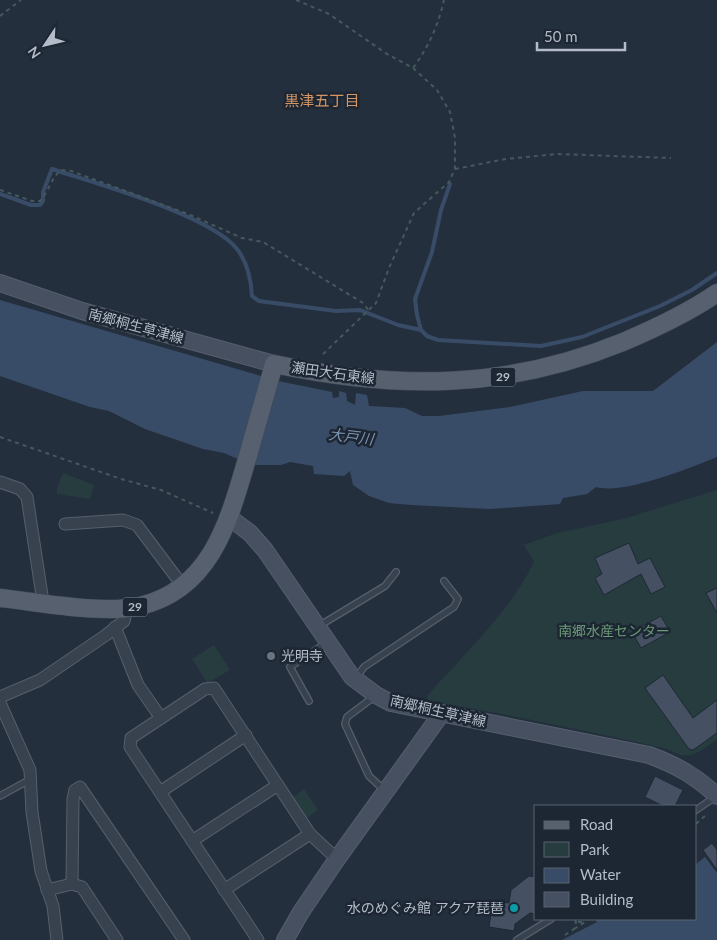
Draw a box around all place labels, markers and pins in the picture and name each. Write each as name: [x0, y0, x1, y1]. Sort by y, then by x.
place label: 光明寺: [281, 647, 323, 664]
marker: 光明寺: [265, 650, 277, 662]
place label: 水のめぐみ館 アクア琵琶: [347, 899, 504, 916]
marker: 水のめぐみ館 アクア琵琶: [508, 902, 520, 914]

